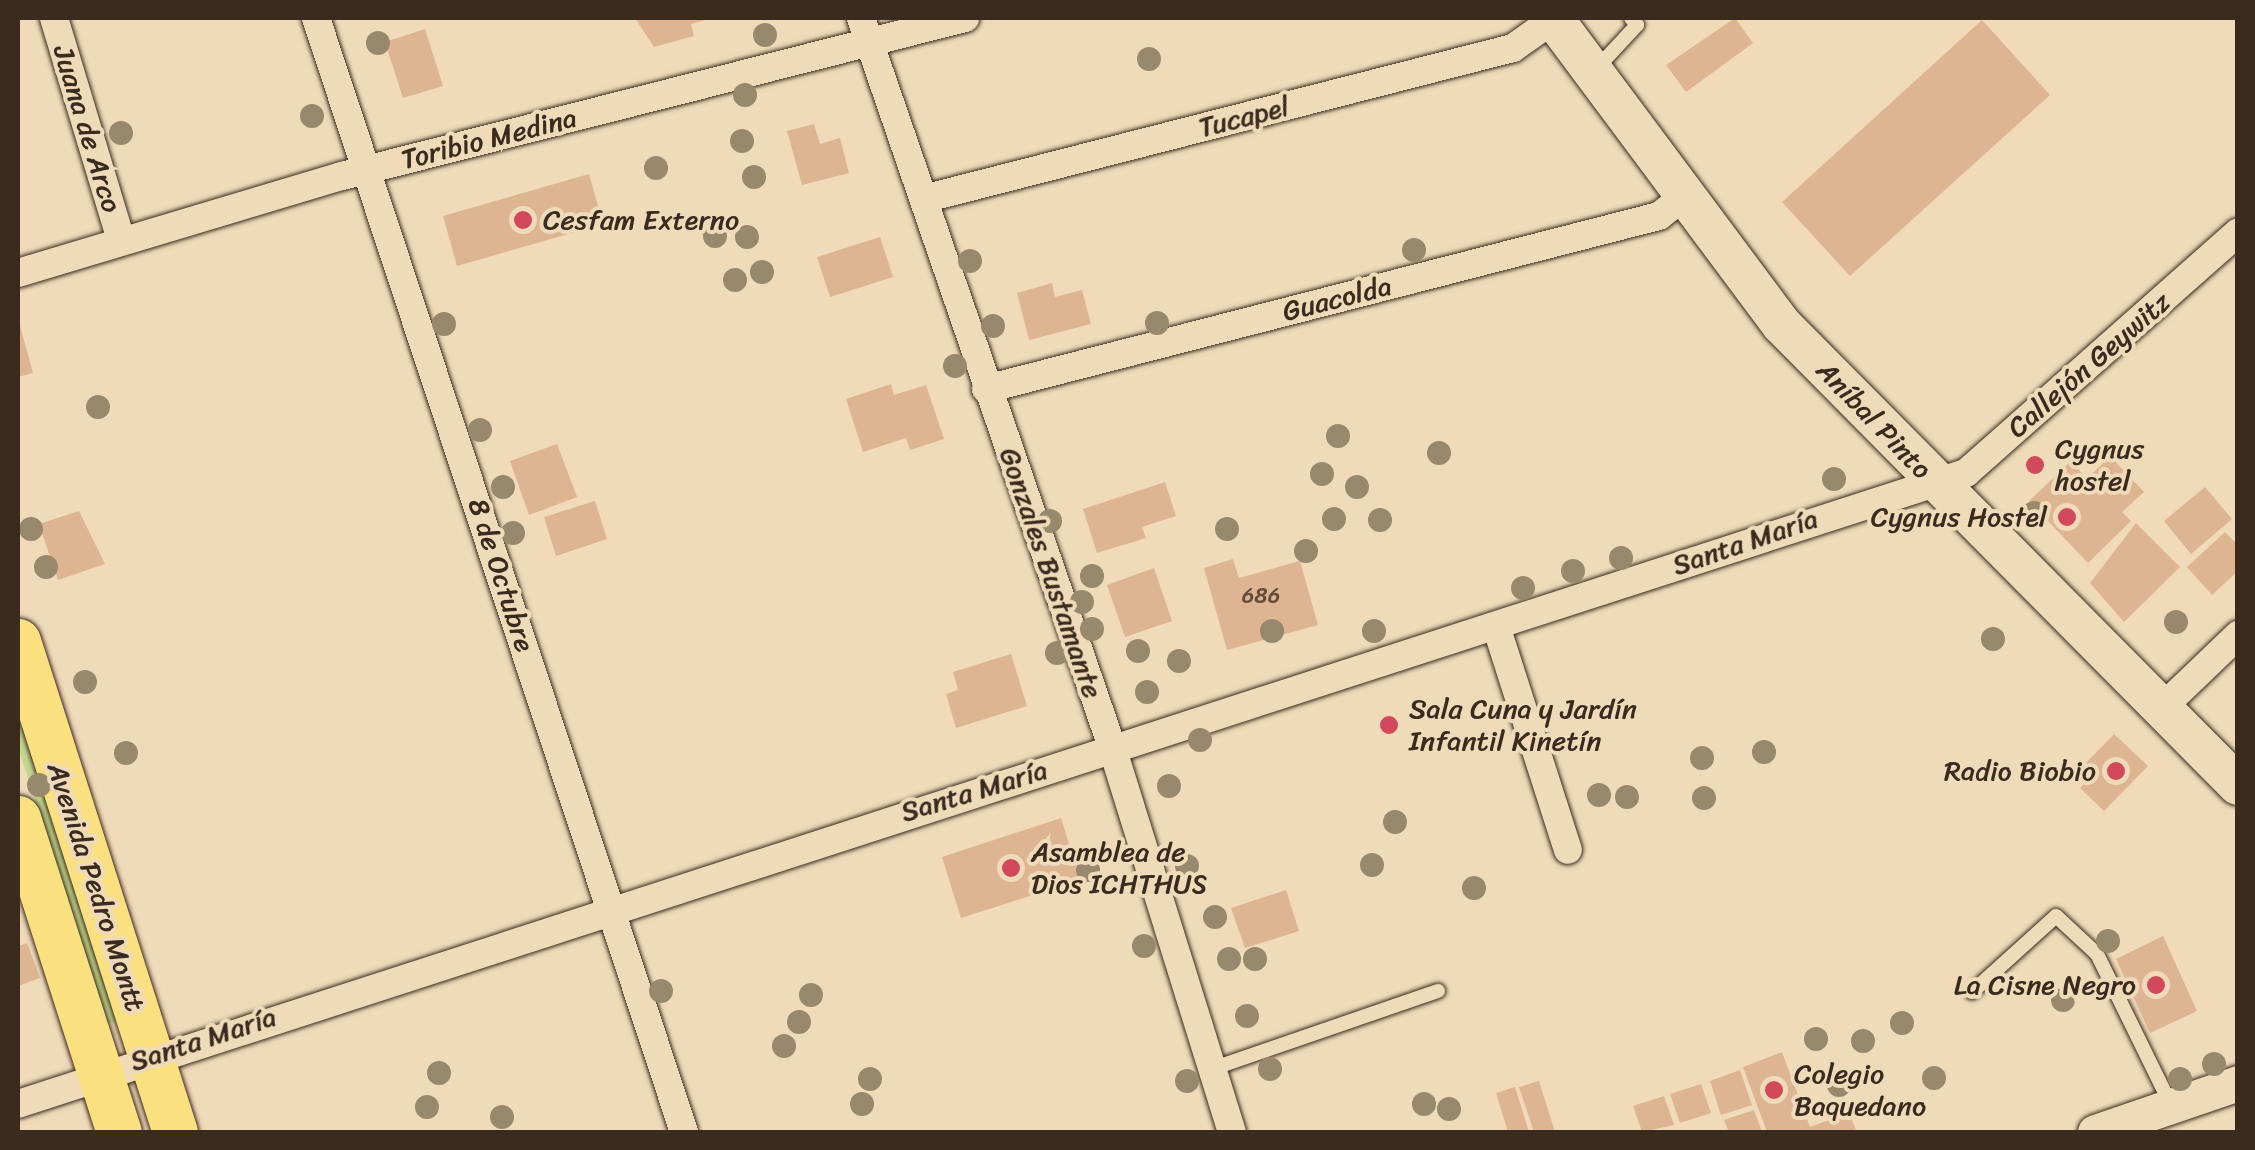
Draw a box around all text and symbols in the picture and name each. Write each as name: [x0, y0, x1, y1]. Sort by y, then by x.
street label: Juana de Arco: [46, 41, 128, 217]
street label: Tucapel: [1195, 90, 1293, 144]
street label: Toribio Medina: [398, 101, 580, 177]
place label: Cesfam Externo: [543, 203, 740, 237]
marker: Cesfam Externo: [512, 209, 534, 231]
street label: Guacolda: [1279, 269, 1395, 329]
street label: Callejón Geywitz: [2001, 285, 2177, 445]
street label: Aníbal Pinto: [1809, 354, 1939, 486]
place label: Cygnus hostel: [2055, 432, 2144, 498]
street label: Gonzales Bustamante: [992, 442, 1110, 704]
marker: Cygnus hostel: [2024, 454, 2046, 476]
street label: 8 de Octubre: [460, 493, 542, 657]
place label: Cygnus Hostel: [1869, 500, 2047, 534]
street label: Santa María: [1668, 502, 1822, 582]
marker: Cygnus Hostel: [2056, 506, 2078, 528]
house number: 686: [1242, 583, 1280, 609]
place label: Sala Cuna y Jardín Infantil Kinetín: [1409, 692, 1637, 758]
marker: Sala Cuna y Jardín Infantil Kinetín: [1378, 714, 1400, 736]
street label: Santa María: [897, 753, 1051, 829]
place label: Radio Biobio: [1944, 754, 2096, 788]
street label: Avenida Pedro Montt: [40, 759, 152, 1015]
marker: Radio Biobio: [2105, 760, 2127, 782]
place label: Asamblea de Dios ICHTHUS: [1031, 835, 1208, 901]
marker: Asamblea de Dios ICHTHUS: [1000, 857, 1022, 879]
place label: La Cisne Negro: [1953, 968, 2136, 1002]
marker: La Cisne Negro: [2145, 974, 2167, 996]
street label: Santa María: [126, 1000, 280, 1078]
place label: Colegio Baquedano: [1794, 1057, 1926, 1123]
marker: Colegio Baquedano: [1763, 1079, 1785, 1101]

